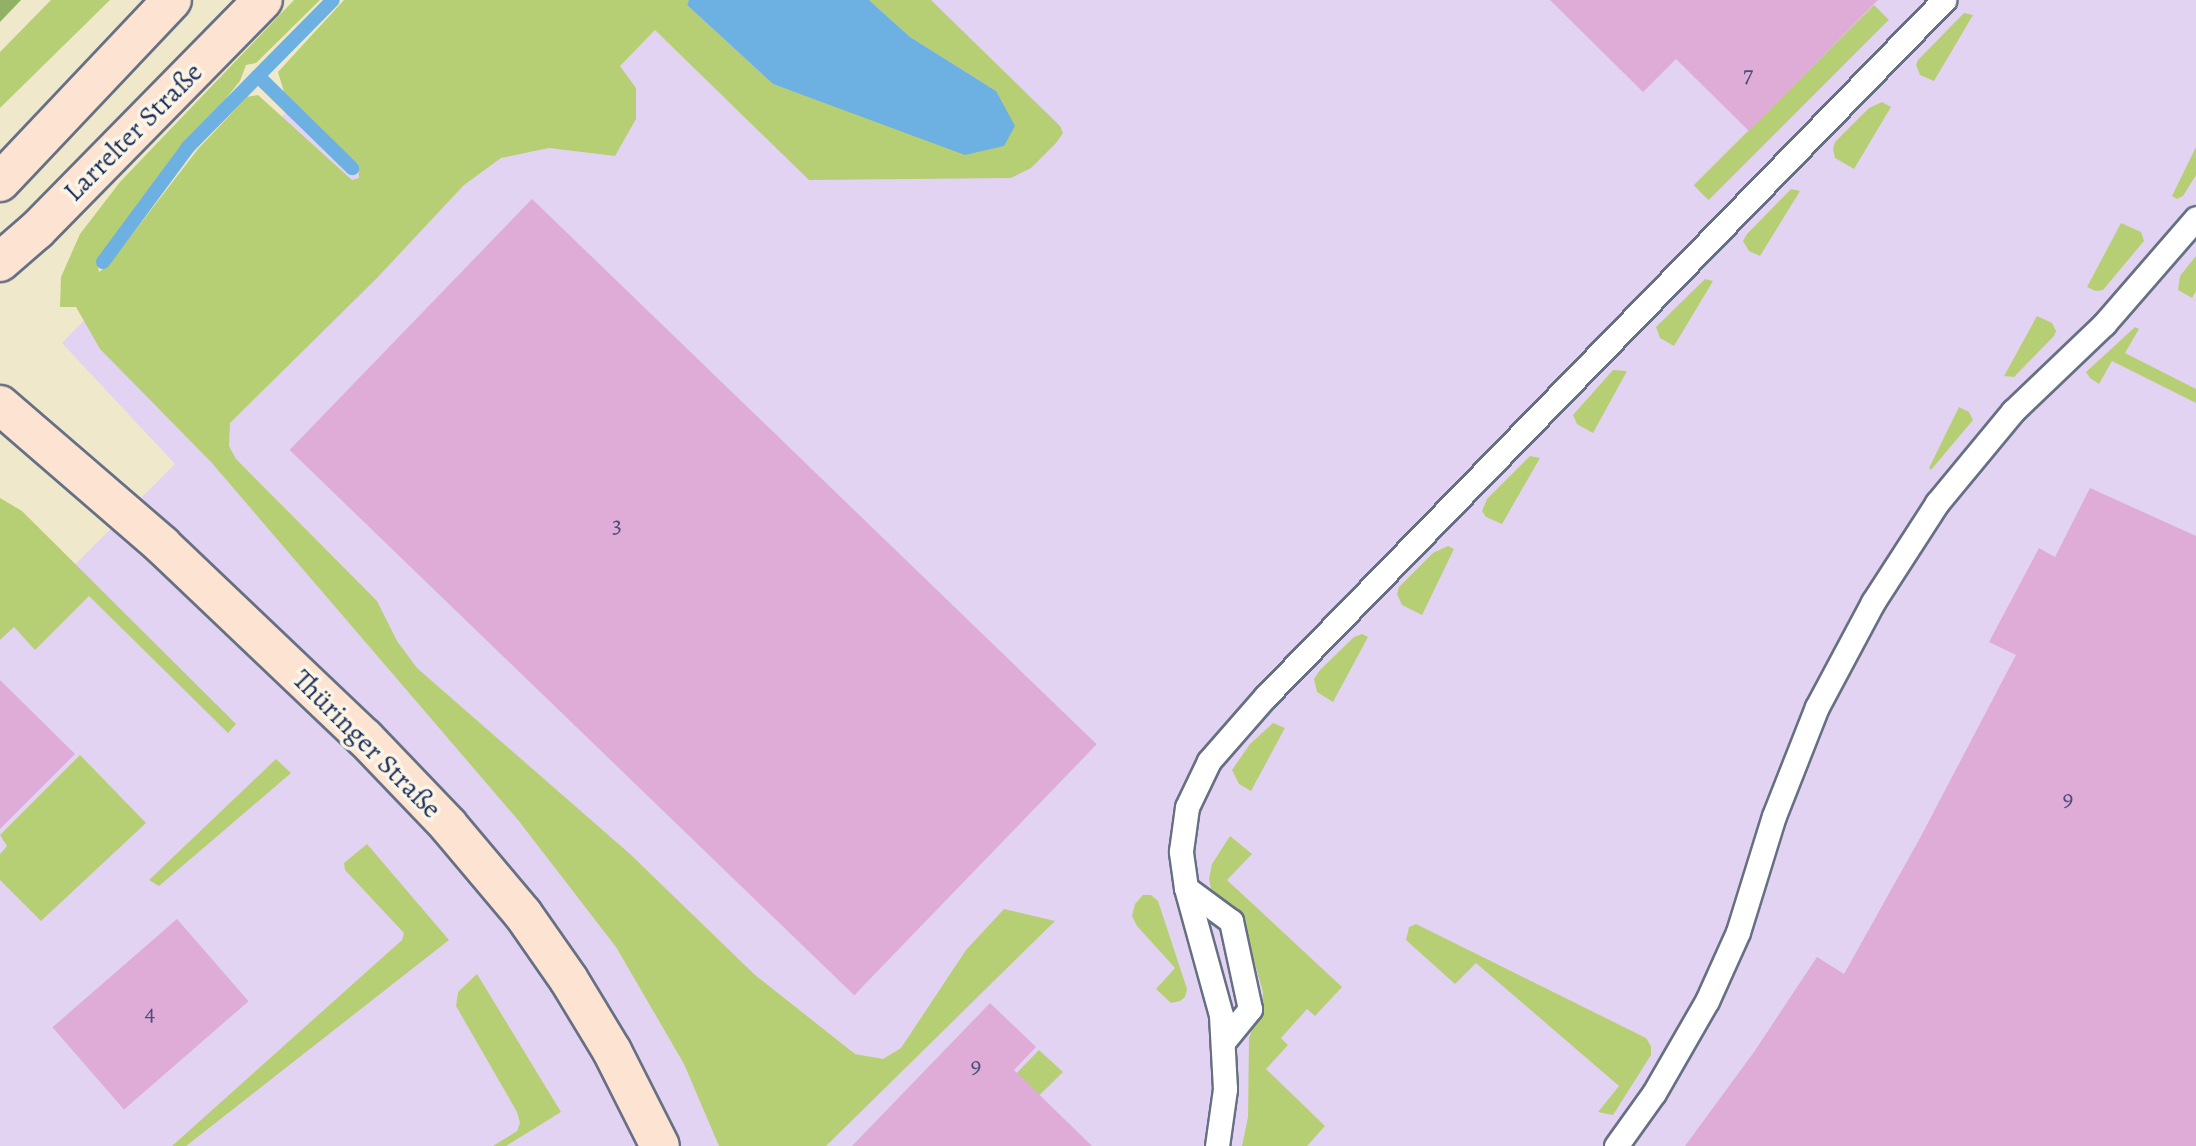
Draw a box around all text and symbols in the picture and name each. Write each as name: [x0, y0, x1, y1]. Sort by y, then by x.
street label: Larrelter Straße: [57, 56, 209, 208]
house number: 7: [1743, 61, 1753, 89]
house number: 3: [612, 512, 622, 540]
street label: Thüringer Straße: [286, 663, 448, 825]
house number: 9: [2063, 785, 2073, 813]
house number: 4: [145, 999, 155, 1027]
house number: 9: [971, 1052, 981, 1080]

